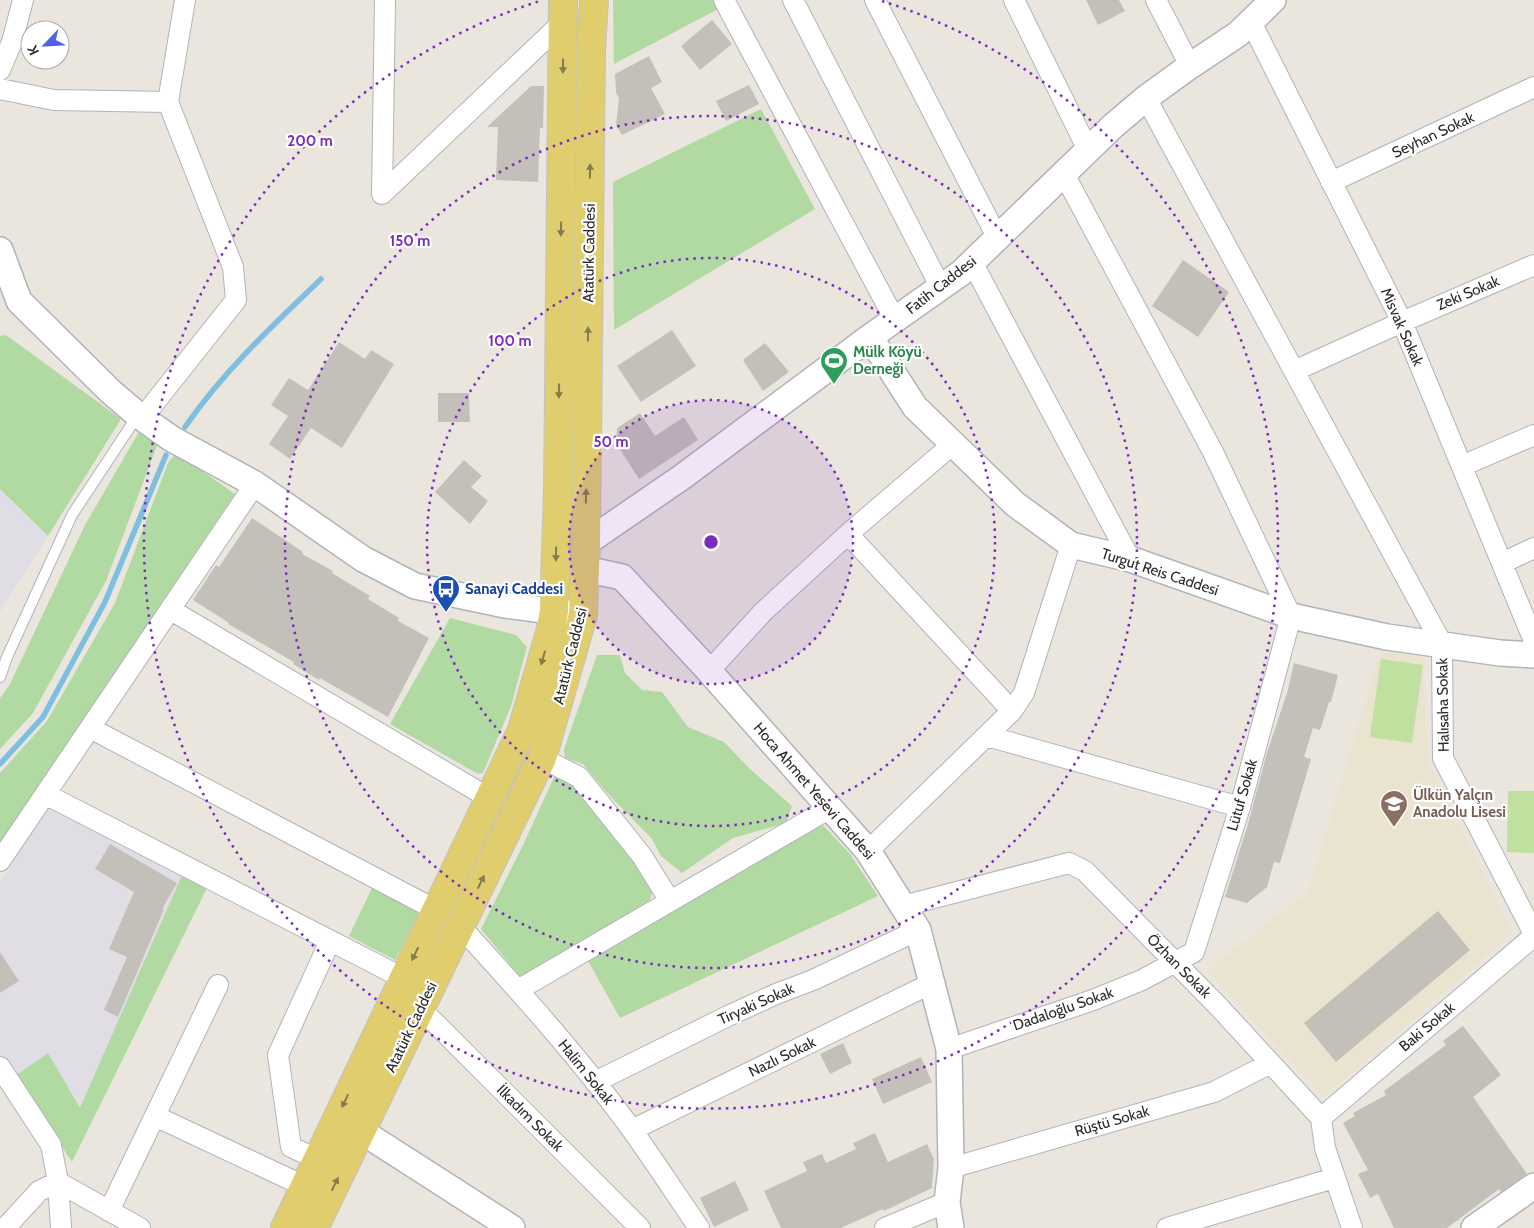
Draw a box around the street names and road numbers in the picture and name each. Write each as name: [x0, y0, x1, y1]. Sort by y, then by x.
street label: Seyhan Sokak: [1389, 108, 1477, 162]
street label: Atatürk Caddesi: [579, 203, 599, 303]
street label: Fatih Caddesi: [902, 252, 980, 318]
street label: Zeki Sokak: [1434, 272, 1502, 314]
street label: Misvak Sokak: [1377, 285, 1427, 369]
street label: Turgut Reis Caddesi: [1099, 545, 1221, 599]
street label: Atatürk Caddesi: [549, 606, 591, 706]
street label: Halısaha Sokak: [1433, 658, 1453, 752]
street label: Hoca Ahmet Yesevi Caddesi: [750, 719, 878, 863]
street label: Lütuf Sokak: [1223, 757, 1261, 833]
street label: Özhan Sokak: [1143, 930, 1215, 1002]
street label: Atatürk Caddesi: [381, 979, 441, 1075]
street label: Tiryaki Sokak: [715, 979, 797, 1029]
street label: Dadaloğlu Sokak: [1010, 983, 1116, 1035]
street label: Baki Sokak: [1396, 998, 1459, 1055]
street label: Nazlı Sokak: [746, 1033, 819, 1081]
street label: Halim Sokak: [554, 1036, 618, 1108]
street label: İlkadım Sokak: [493, 1080, 568, 1155]
street label: Rüştü Sokak: [1073, 1102, 1152, 1140]

